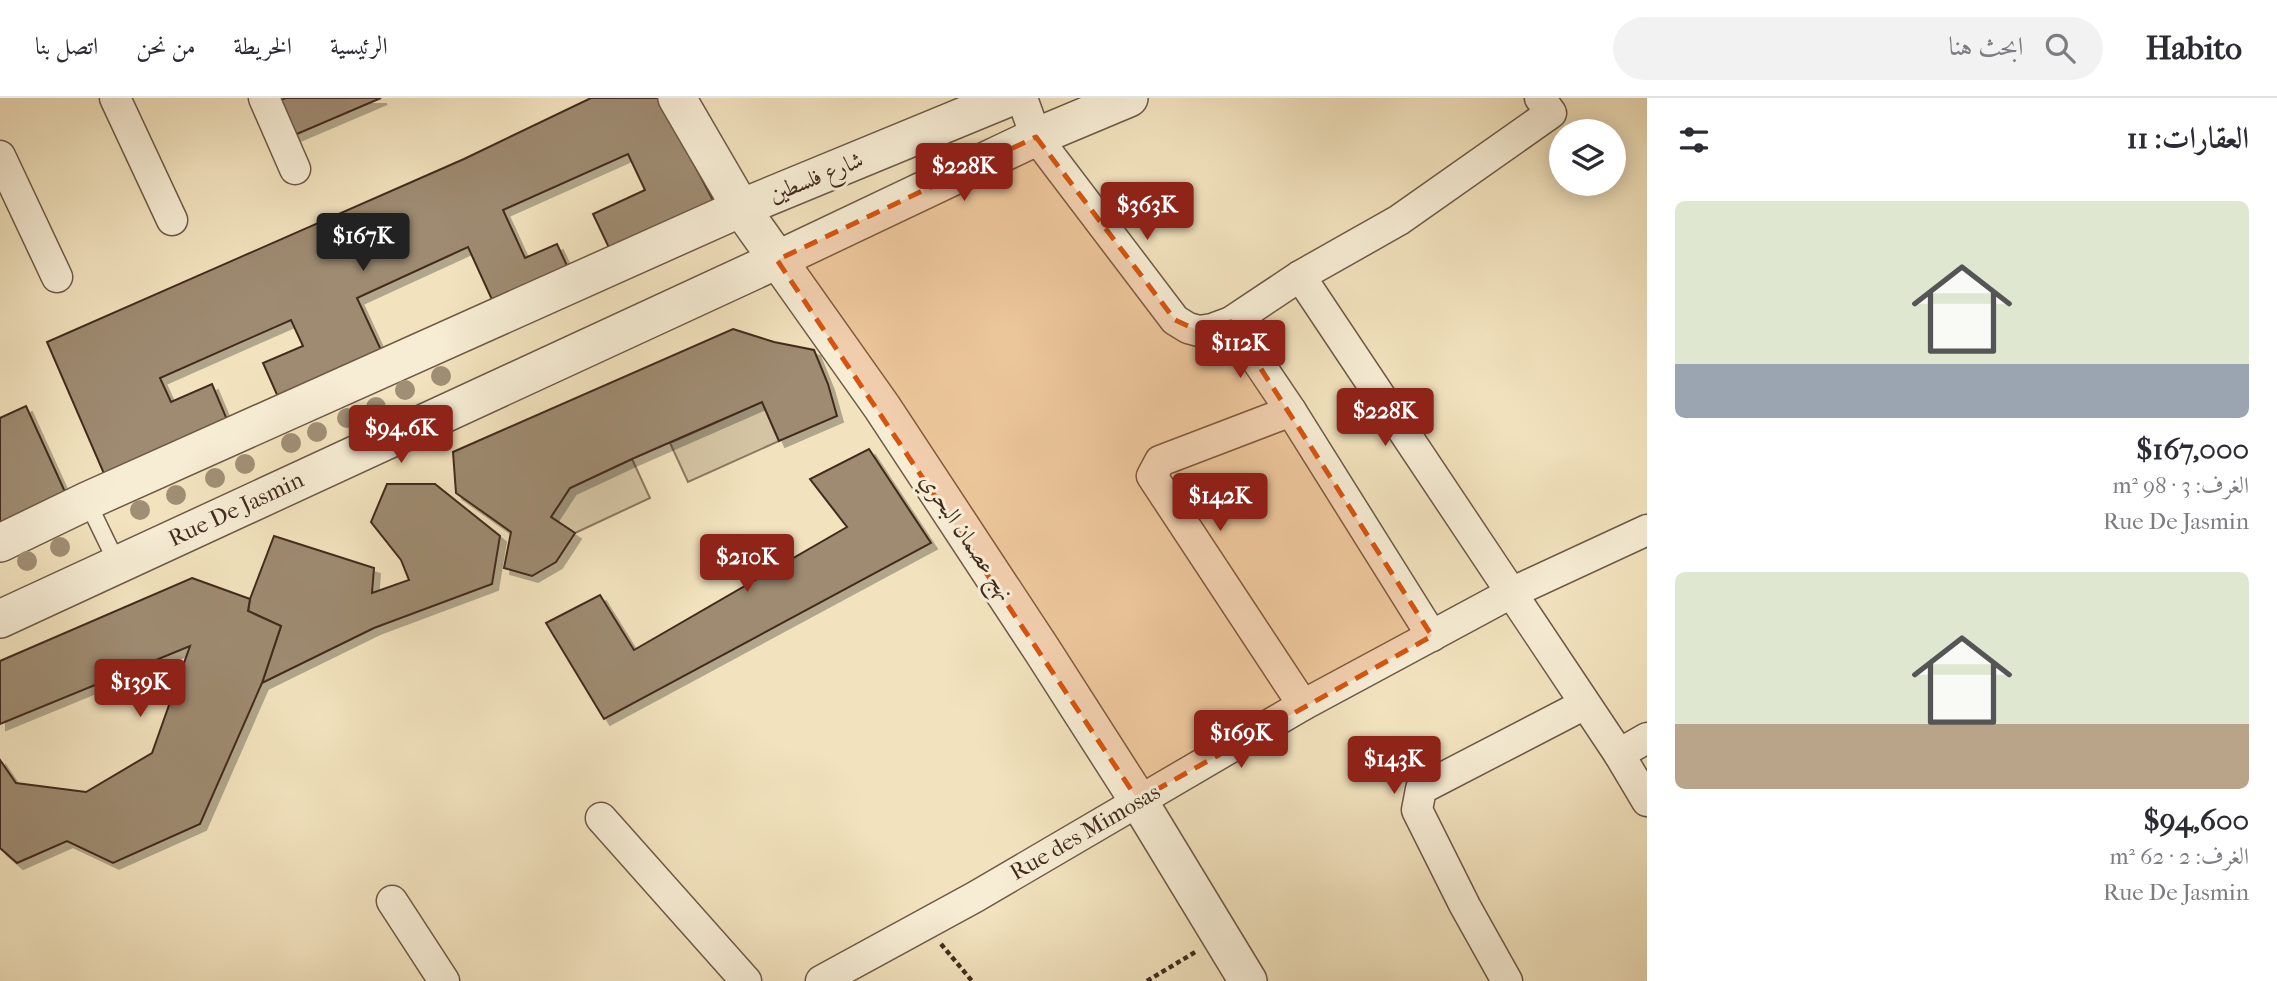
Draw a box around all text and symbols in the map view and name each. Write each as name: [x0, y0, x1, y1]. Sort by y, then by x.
search box: [1613, 17, 2103, 80]
icon: search: [2041, 29, 2079, 67]
text: Habito: [2145, 29, 2242, 68]
text: ابحث هنا: [1949, 31, 2023, 62]
text: اتصل بنا: [35, 32, 98, 60]
text: من نحن: [136, 32, 196, 60]
text: الخريطة: [234, 32, 292, 60]
text: الرئيسية: [330, 32, 388, 60]
map controls: [1549, 119, 1626, 196]
button: layers: [1549, 119, 1626, 196]
icon: filters: [1675, 121, 1713, 159]
text: العقارات: 11: [2127, 121, 2249, 156]
pin: $228K: [915, 144, 1013, 203]
street label: شارع فلسطين: [765, 146, 869, 214]
text: $228K: [932, 152, 996, 179]
pin: $363K: [1098, 183, 1196, 242]
text: $363K: [1117, 191, 1177, 218]
pin: $167K: [314, 214, 412, 273]
text: $167K: [333, 222, 393, 249]
icon: home: [1899, 246, 2025, 372]
pin: $112K: [1191, 320, 1289, 380]
text: $112K: [1211, 329, 1269, 356]
pin: $228K: [1336, 388, 1434, 448]
text: $228K: [1353, 397, 1417, 424]
pin: $94.6K: [344, 406, 458, 465]
text: $94.6K: [365, 414, 437, 441]
text: $167,000: [2136, 432, 2249, 467]
street label: Rue De Jasmin: [164, 466, 308, 552]
street label: نهج عصمان البحري: [909, 468, 1019, 610]
text: الغرف: 3 · 98 m²: [2112, 472, 2249, 499]
pin: $142K: [1171, 474, 1269, 533]
text: $142K: [1189, 482, 1252, 509]
text: Rue De Jasmin: [2103, 508, 2249, 535]
pin: $210K: [698, 534, 796, 594]
text: $210K: [716, 543, 778, 570]
icon: home: [1899, 617, 2025, 743]
pin: $139K: [91, 660, 189, 719]
text: $139K: [110, 668, 170, 695]
pin: $169K: [1192, 710, 1290, 770]
text: $169K: [1210, 719, 1272, 746]
pin: $143K: [1345, 736, 1443, 796]
text: $143K: [1364, 745, 1424, 772]
street label: Rue des Mimosas: [1005, 778, 1165, 886]
text: $94,600: [2143, 803, 2249, 838]
text: الغرف: 2 · 62 m²: [2109, 843, 2249, 870]
text: Rue De Jasmin: [2103, 879, 2249, 906]

